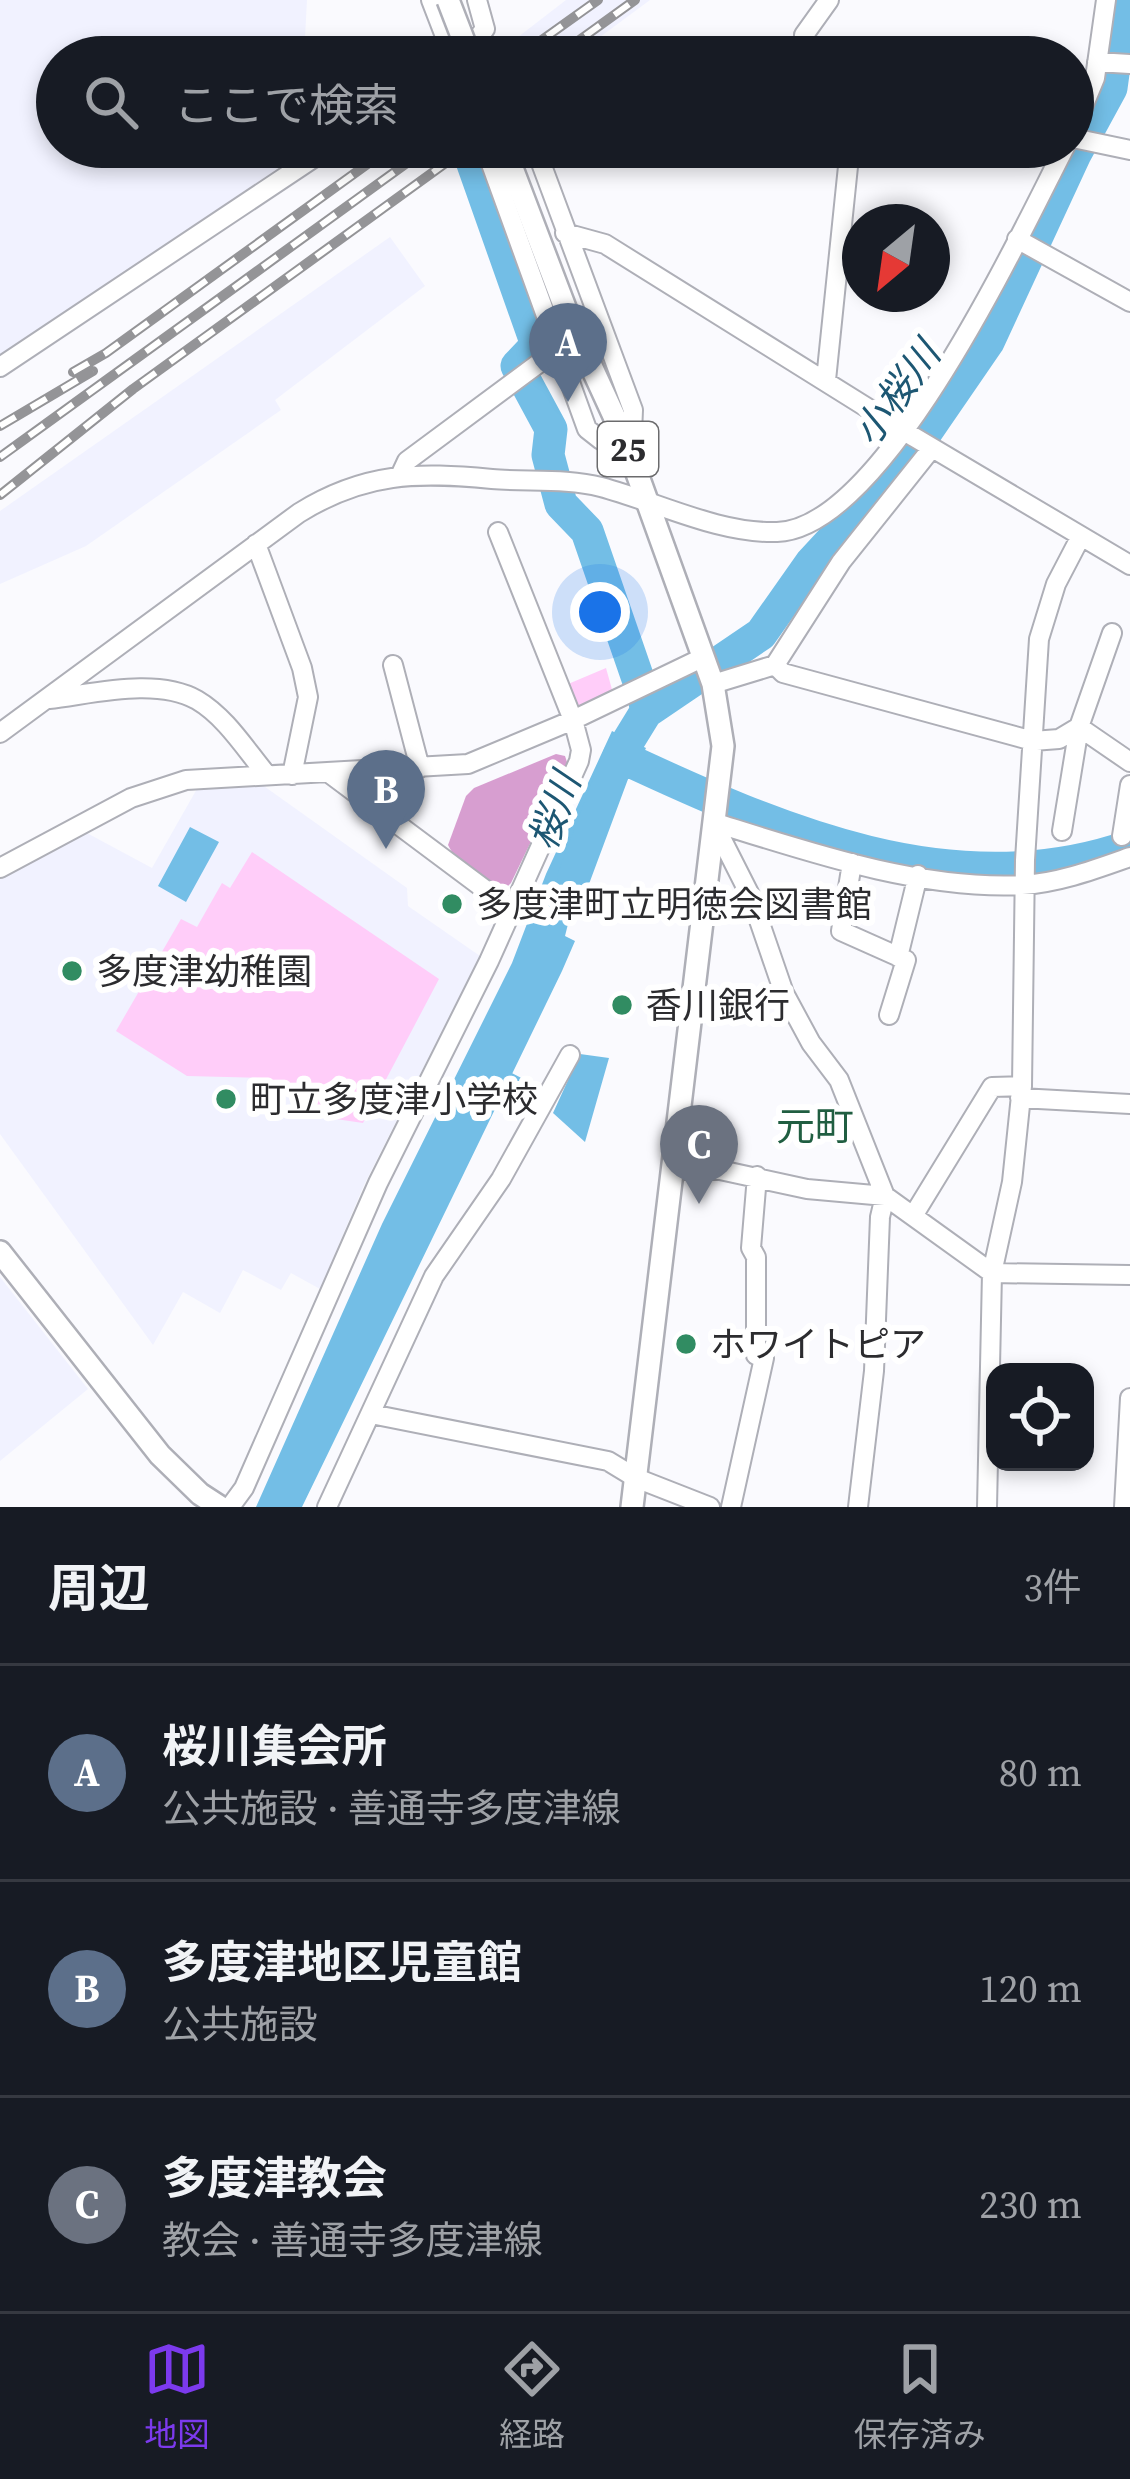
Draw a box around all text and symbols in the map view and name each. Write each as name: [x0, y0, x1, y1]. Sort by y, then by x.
search box: [36, 36, 1094, 168]
icon: search: [78, 69, 144, 135]
text: ここで検索: [174, 74, 399, 136]
north arrow: [842, 204, 950, 312]
pin: A: [529, 303, 607, 402]
water label: 小桜川: [841, 327, 955, 456]
road number: 25: [598, 422, 658, 476]
your location: [570, 582, 630, 642]
pin: B: [347, 750, 425, 849]
water label: 桜川: [516, 762, 594, 857]
place label: 多度津町立明徳会図書館: [476, 880, 872, 929]
marker: 多度津町立明徳会図書館: [439, 891, 465, 917]
place label: 多度津幼稚園: [96, 947, 312, 996]
marker: 多度津幼稚園: [59, 958, 85, 984]
place label: 香川銀行: [646, 981, 790, 1030]
marker: 香川銀行: [609, 992, 635, 1018]
place label: 町立多度津小学校: [250, 1075, 538, 1124]
marker: 町立多度津小学校: [213, 1086, 239, 1112]
district label: 元町: [776, 1100, 854, 1153]
pin: C: [660, 1105, 738, 1204]
place label: ホワイトピア: [710, 1320, 926, 1369]
marker: ホワイトピア: [673, 1331, 699, 1357]
map controls: [986, 1363, 1094, 1471]
button: locate: [986, 1363, 1094, 1471]
text: 周辺: [48, 1553, 150, 1623]
text: 3件: [1023, 1561, 1082, 1614]
text: 桜川集会所: [162, 1715, 387, 1777]
text: A: [74, 1746, 100, 1799]
text: 80 m: [999, 1746, 1082, 1799]
text: 公共施設 · 善通寺多度津線: [162, 1782, 621, 1835]
text: 多度津地区児童館: [162, 1931, 522, 1993]
text: B: [74, 1962, 100, 2015]
text: 120 m: [979, 1962, 1082, 2015]
text: 公共施設: [162, 1998, 318, 2051]
text: 多度津教会: [162, 2147, 387, 2209]
text: C: [75, 2178, 99, 2231]
text: 230 m: [979, 2178, 1082, 2231]
text: 教会 · 善通寺多度津線: [162, 2214, 543, 2267]
tab: 地図: [144, 2336, 210, 2457]
tab: 経路: [499, 2336, 565, 2457]
tab: 保存済み: [854, 2336, 986, 2457]

